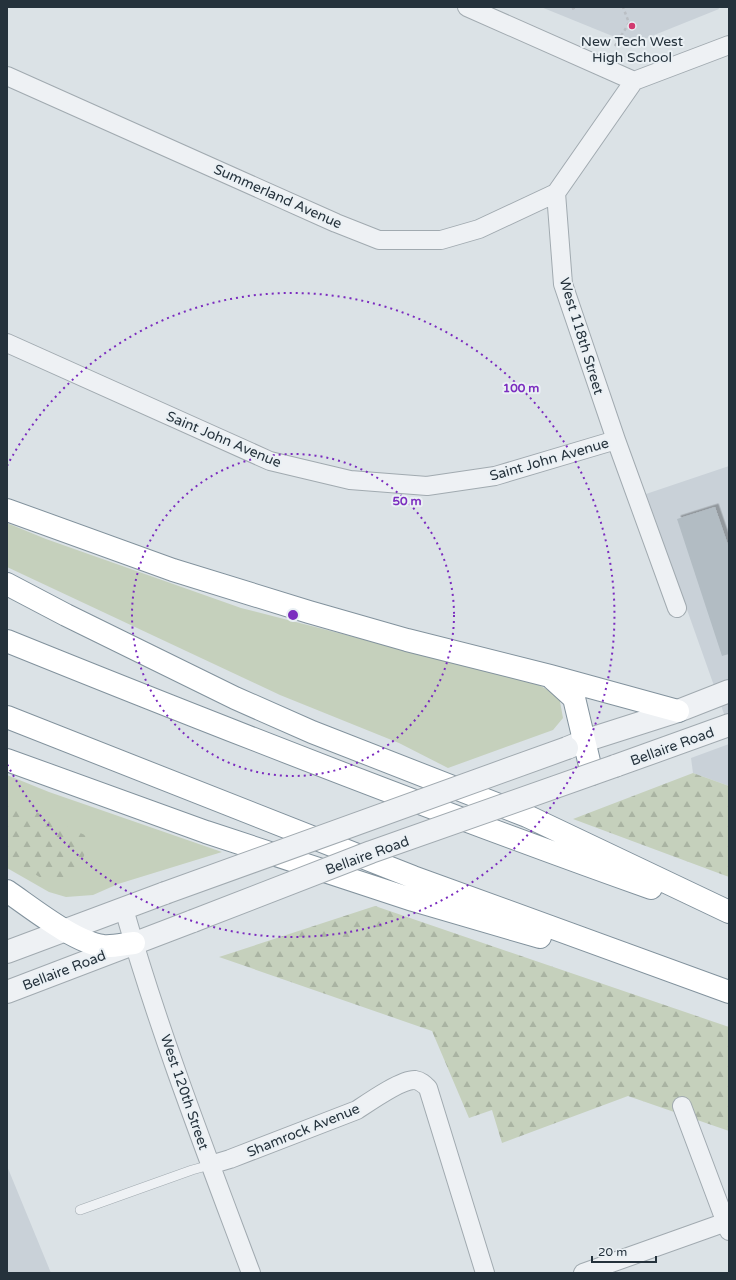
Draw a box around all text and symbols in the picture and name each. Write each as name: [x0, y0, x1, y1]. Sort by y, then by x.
marker: New Tech West High School: [627, 21, 637, 31]
place label: New Tech West High School: [581, 33, 684, 66]
street label: Summerland Avenue: [211, 161, 345, 232]
street label: West 118th Street: [556, 276, 608, 397]
text: 100 m: [503, 381, 539, 395]
street label: Saint John Avenue: [164, 408, 284, 471]
street label: Saint John Avenue: [488, 434, 611, 485]
text: 50 m: [392, 494, 422, 508]
centre of rings: [286, 608, 300, 622]
street label: Bellaire Road: [628, 723, 716, 769]
street label: Bellaire Road: [323, 832, 411, 878]
street label: Bellaire Road: [20, 947, 108, 994]
street label: West 120th Street: [157, 1032, 212, 1153]
street label: Shamrock Avenue: [244, 1100, 362, 1161]
scale bar: [592, 1238, 656, 1264]
text: 20 m: [598, 1245, 627, 1259]

